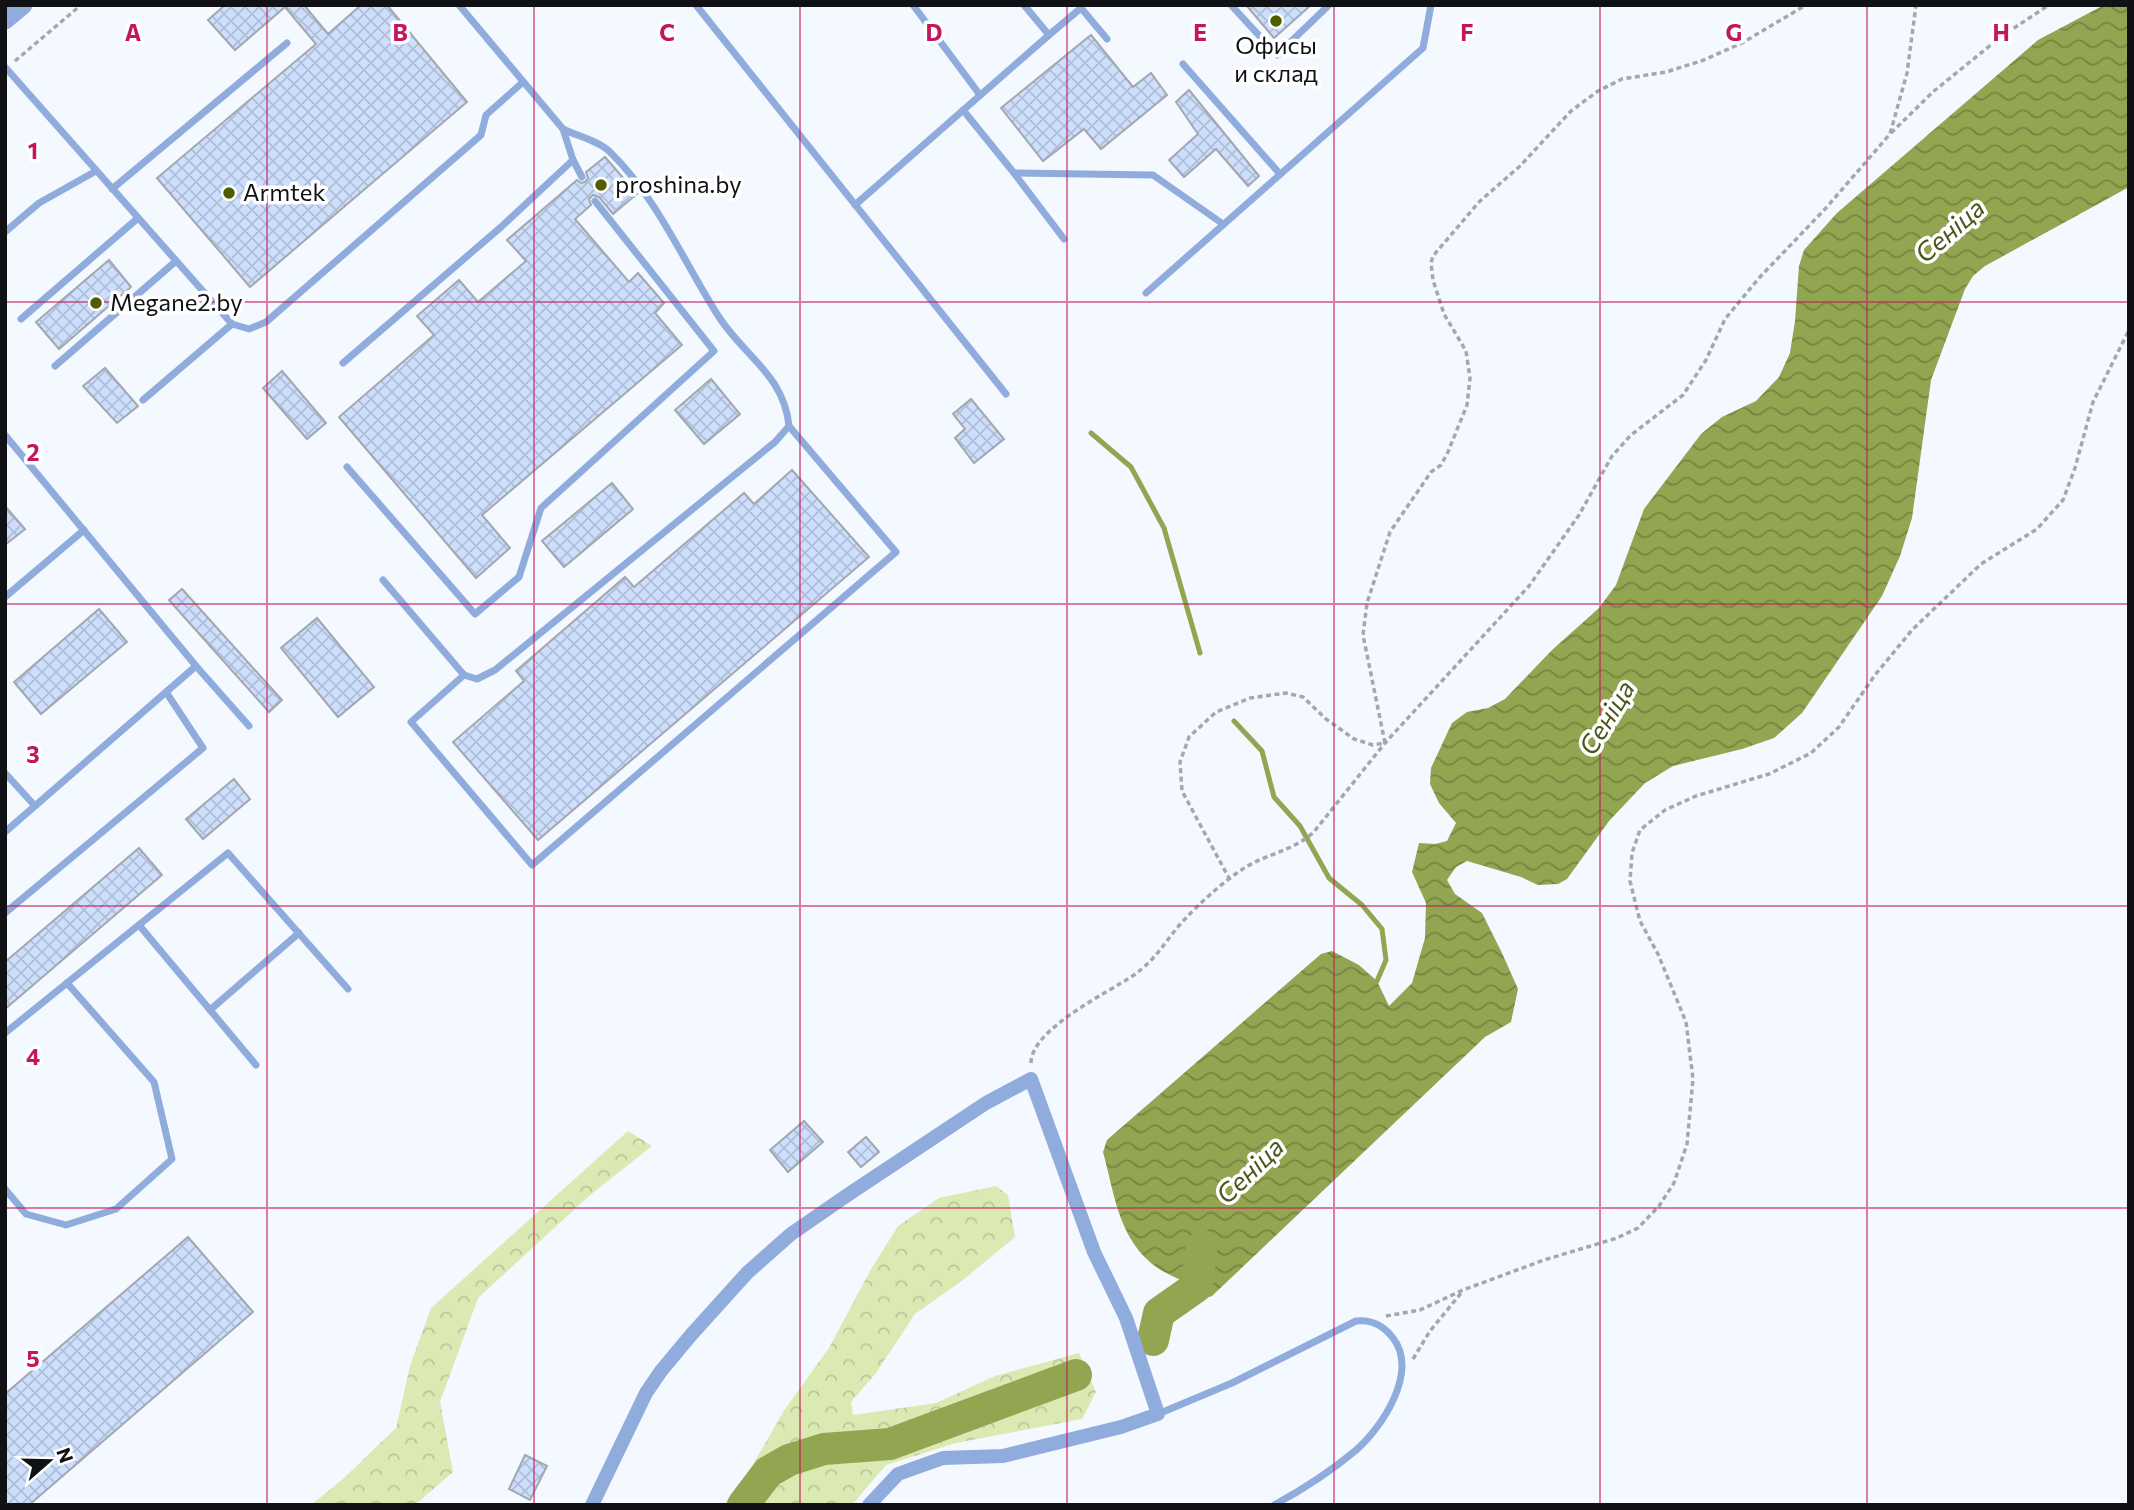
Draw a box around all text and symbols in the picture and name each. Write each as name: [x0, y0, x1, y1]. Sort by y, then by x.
marker: Офисы и склад: [1268, 13, 1284, 29]
text: A: [125, 18, 142, 46]
text: B: [392, 18, 408, 46]
text: C: [659, 18, 675, 46]
text: D: [926, 18, 943, 46]
text: E: [1193, 18, 1207, 46]
text: F: [1460, 18, 1474, 46]
text: G: [1726, 18, 1742, 46]
text: H: [1992, 18, 2010, 46]
place label: Офисы и склад: [1234, 30, 1318, 87]
text: 1: [28, 136, 38, 164]
place label: proshina.by: [615, 169, 742, 198]
place label: Armtek: [243, 177, 325, 206]
marker: proshina.by: [593, 177, 609, 193]
marker: Armtek: [221, 185, 237, 201]
water label: Сеніца: [1908, 191, 1990, 268]
place label: Megane2.by: [110, 287, 243, 316]
marker: Megane2.by: [88, 295, 104, 311]
text: 2: [26, 438, 40, 466]
water label: Сеніца: [1571, 674, 1640, 760]
text: 3: [26, 740, 40, 768]
text: 4: [26, 1042, 40, 1070]
water label: Сеніца: [1209, 1130, 1289, 1209]
text: 5: [26, 1344, 40, 1372]
north arrow: [14, 1426, 84, 1496]
text: N: [52, 1444, 79, 1466]

